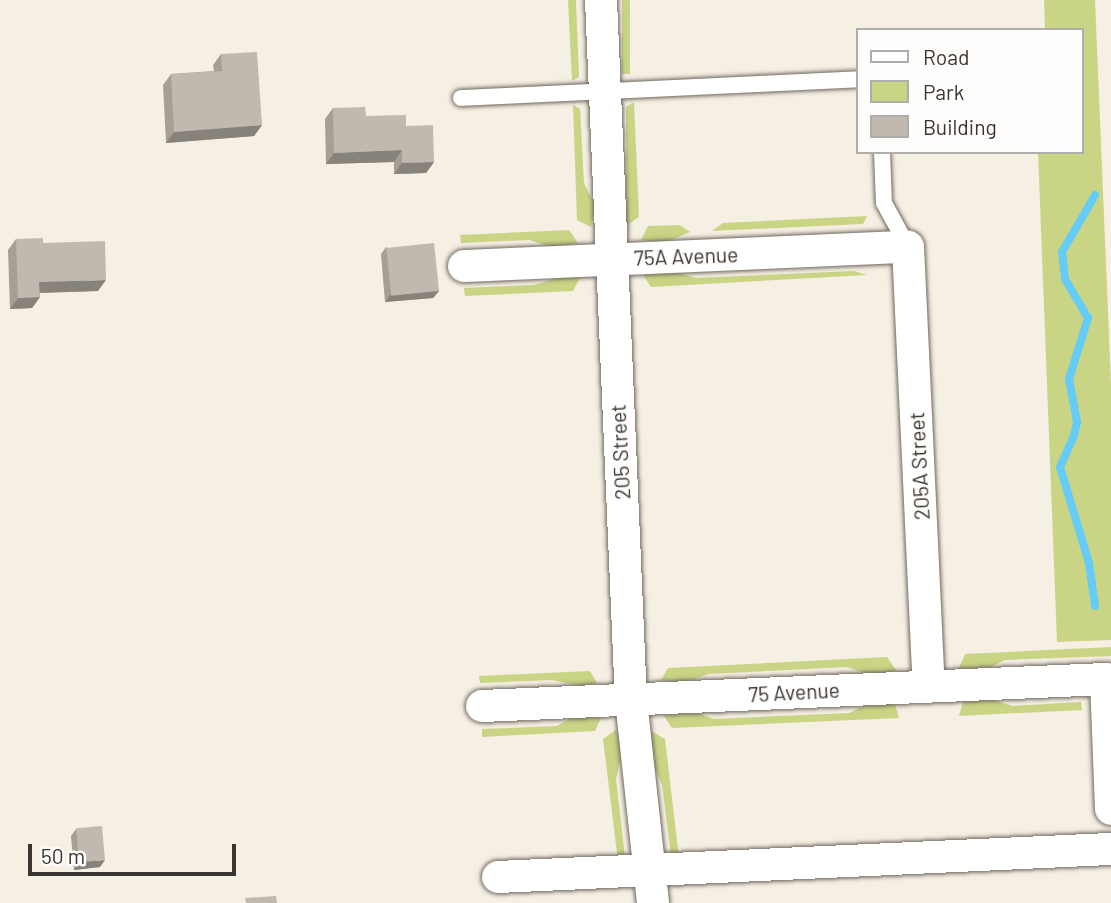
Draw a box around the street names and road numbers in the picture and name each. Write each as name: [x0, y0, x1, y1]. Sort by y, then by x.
street label: 75A Avenue: [633, 242, 739, 270]
street label: 205 Street: [605, 404, 635, 500]
street label: 205A Street: [904, 411, 934, 521]
street label: 75 Avenue: [748, 677, 840, 707]

